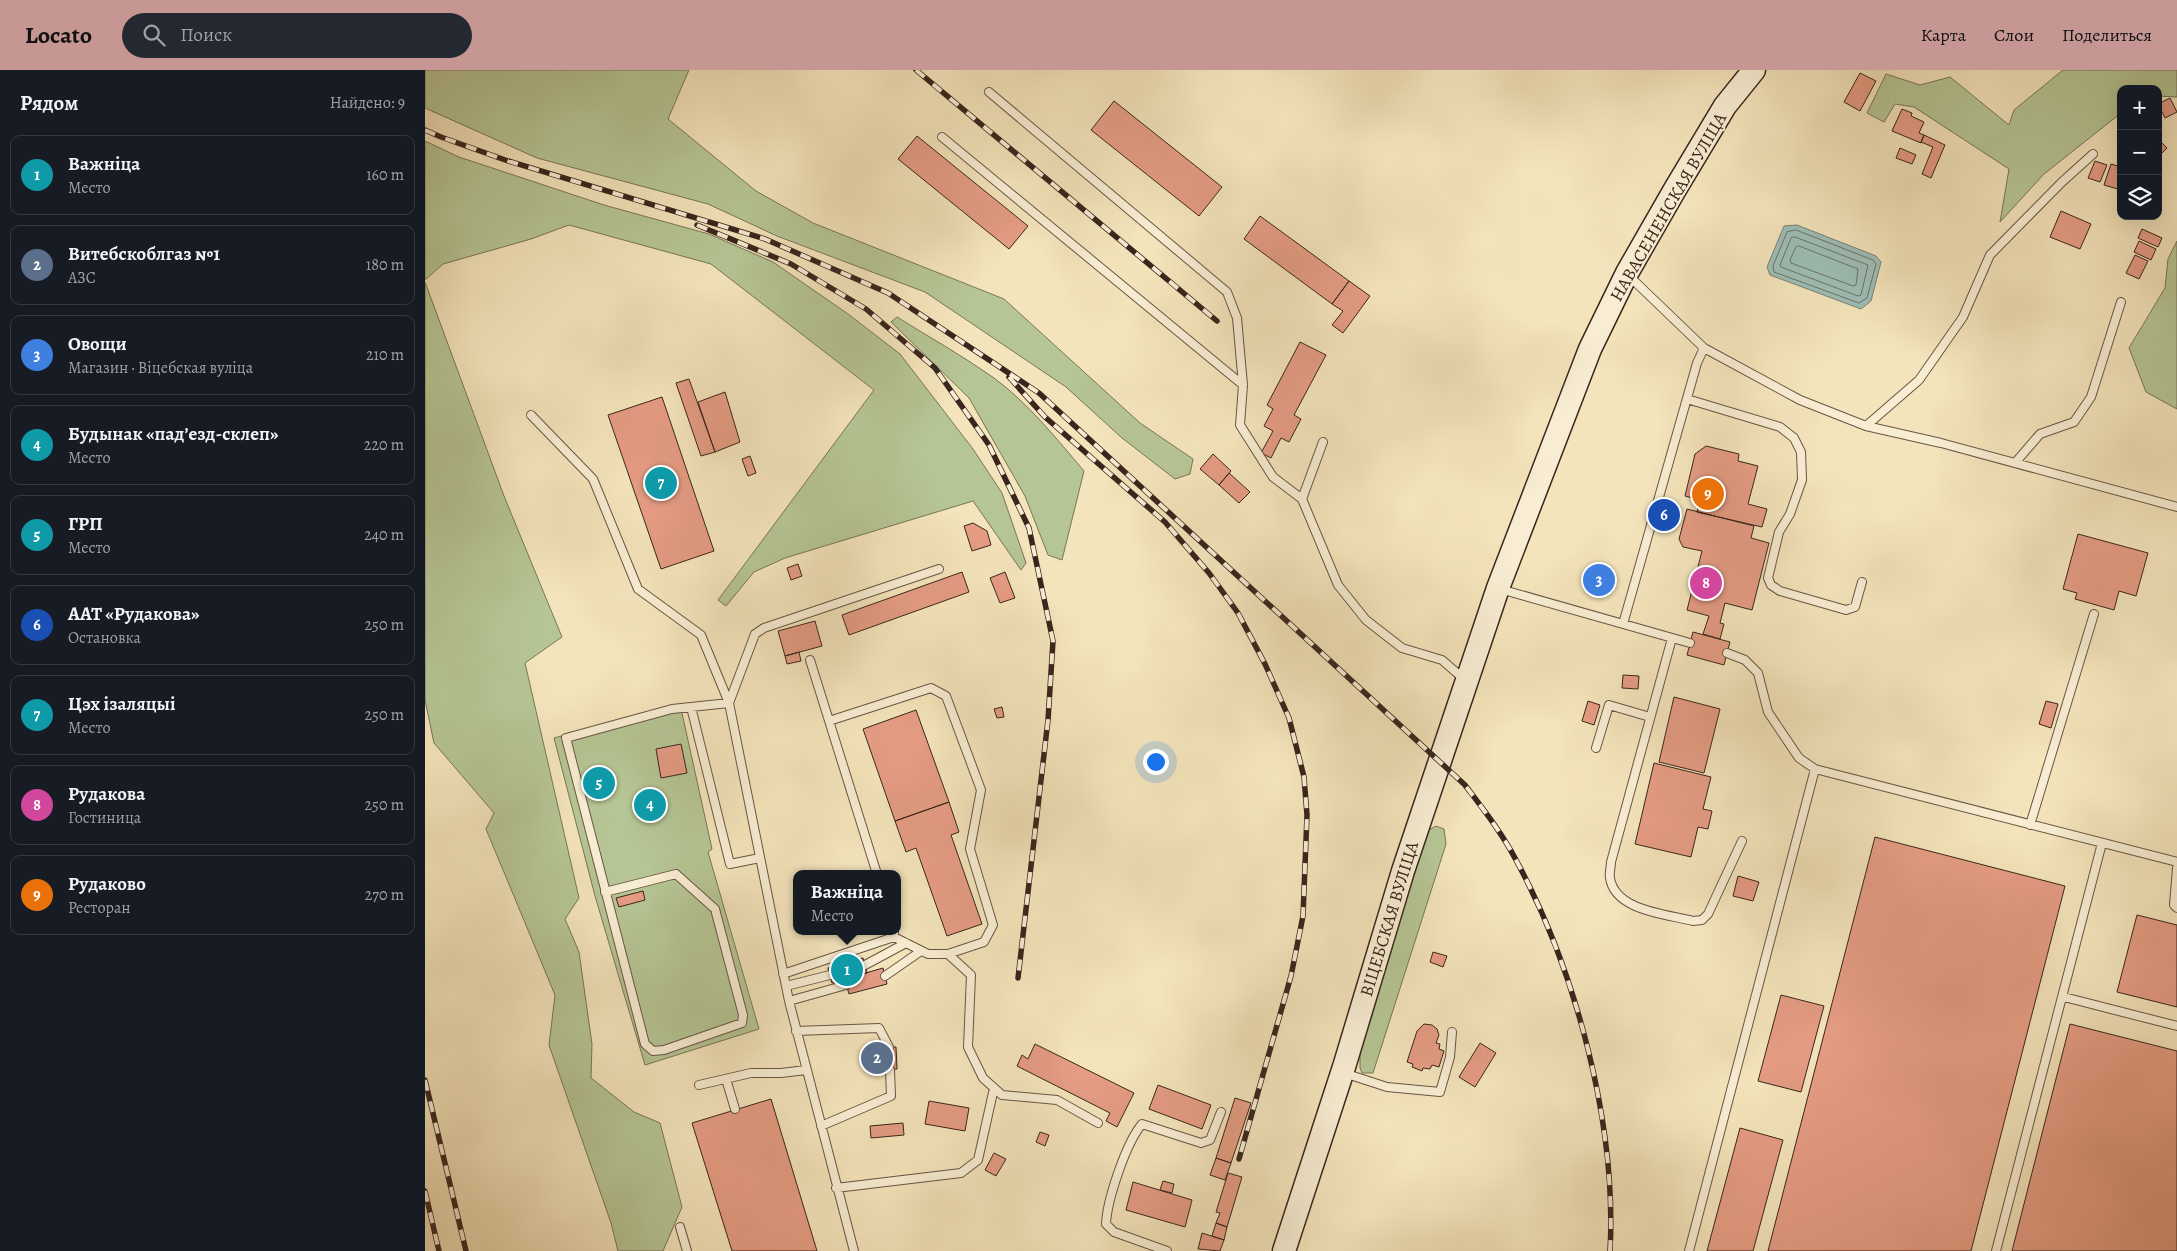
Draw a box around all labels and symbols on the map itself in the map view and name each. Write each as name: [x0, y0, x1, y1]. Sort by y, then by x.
street label: НАВАСЕНЕНСКАЯ ВУЛІЦА: [1604, 108, 1732, 306]
pin: 7: [645, 464, 677, 502]
pin: 9: [1692, 475, 1724, 513]
pin: 6: [1648, 496, 1680, 534]
pin: 3: [1583, 561, 1615, 599]
pin: 8: [1690, 564, 1722, 602]
your location: [1143, 749, 1169, 775]
pin: 5: [583, 764, 615, 802]
pin: 4: [634, 786, 666, 824]
street label: ВІЦЕБСКАЯ ВУЛІЦА: [1354, 838, 1424, 999]
pin: 1: [831, 951, 863, 989]
pin: 2: [861, 1039, 893, 1077]

